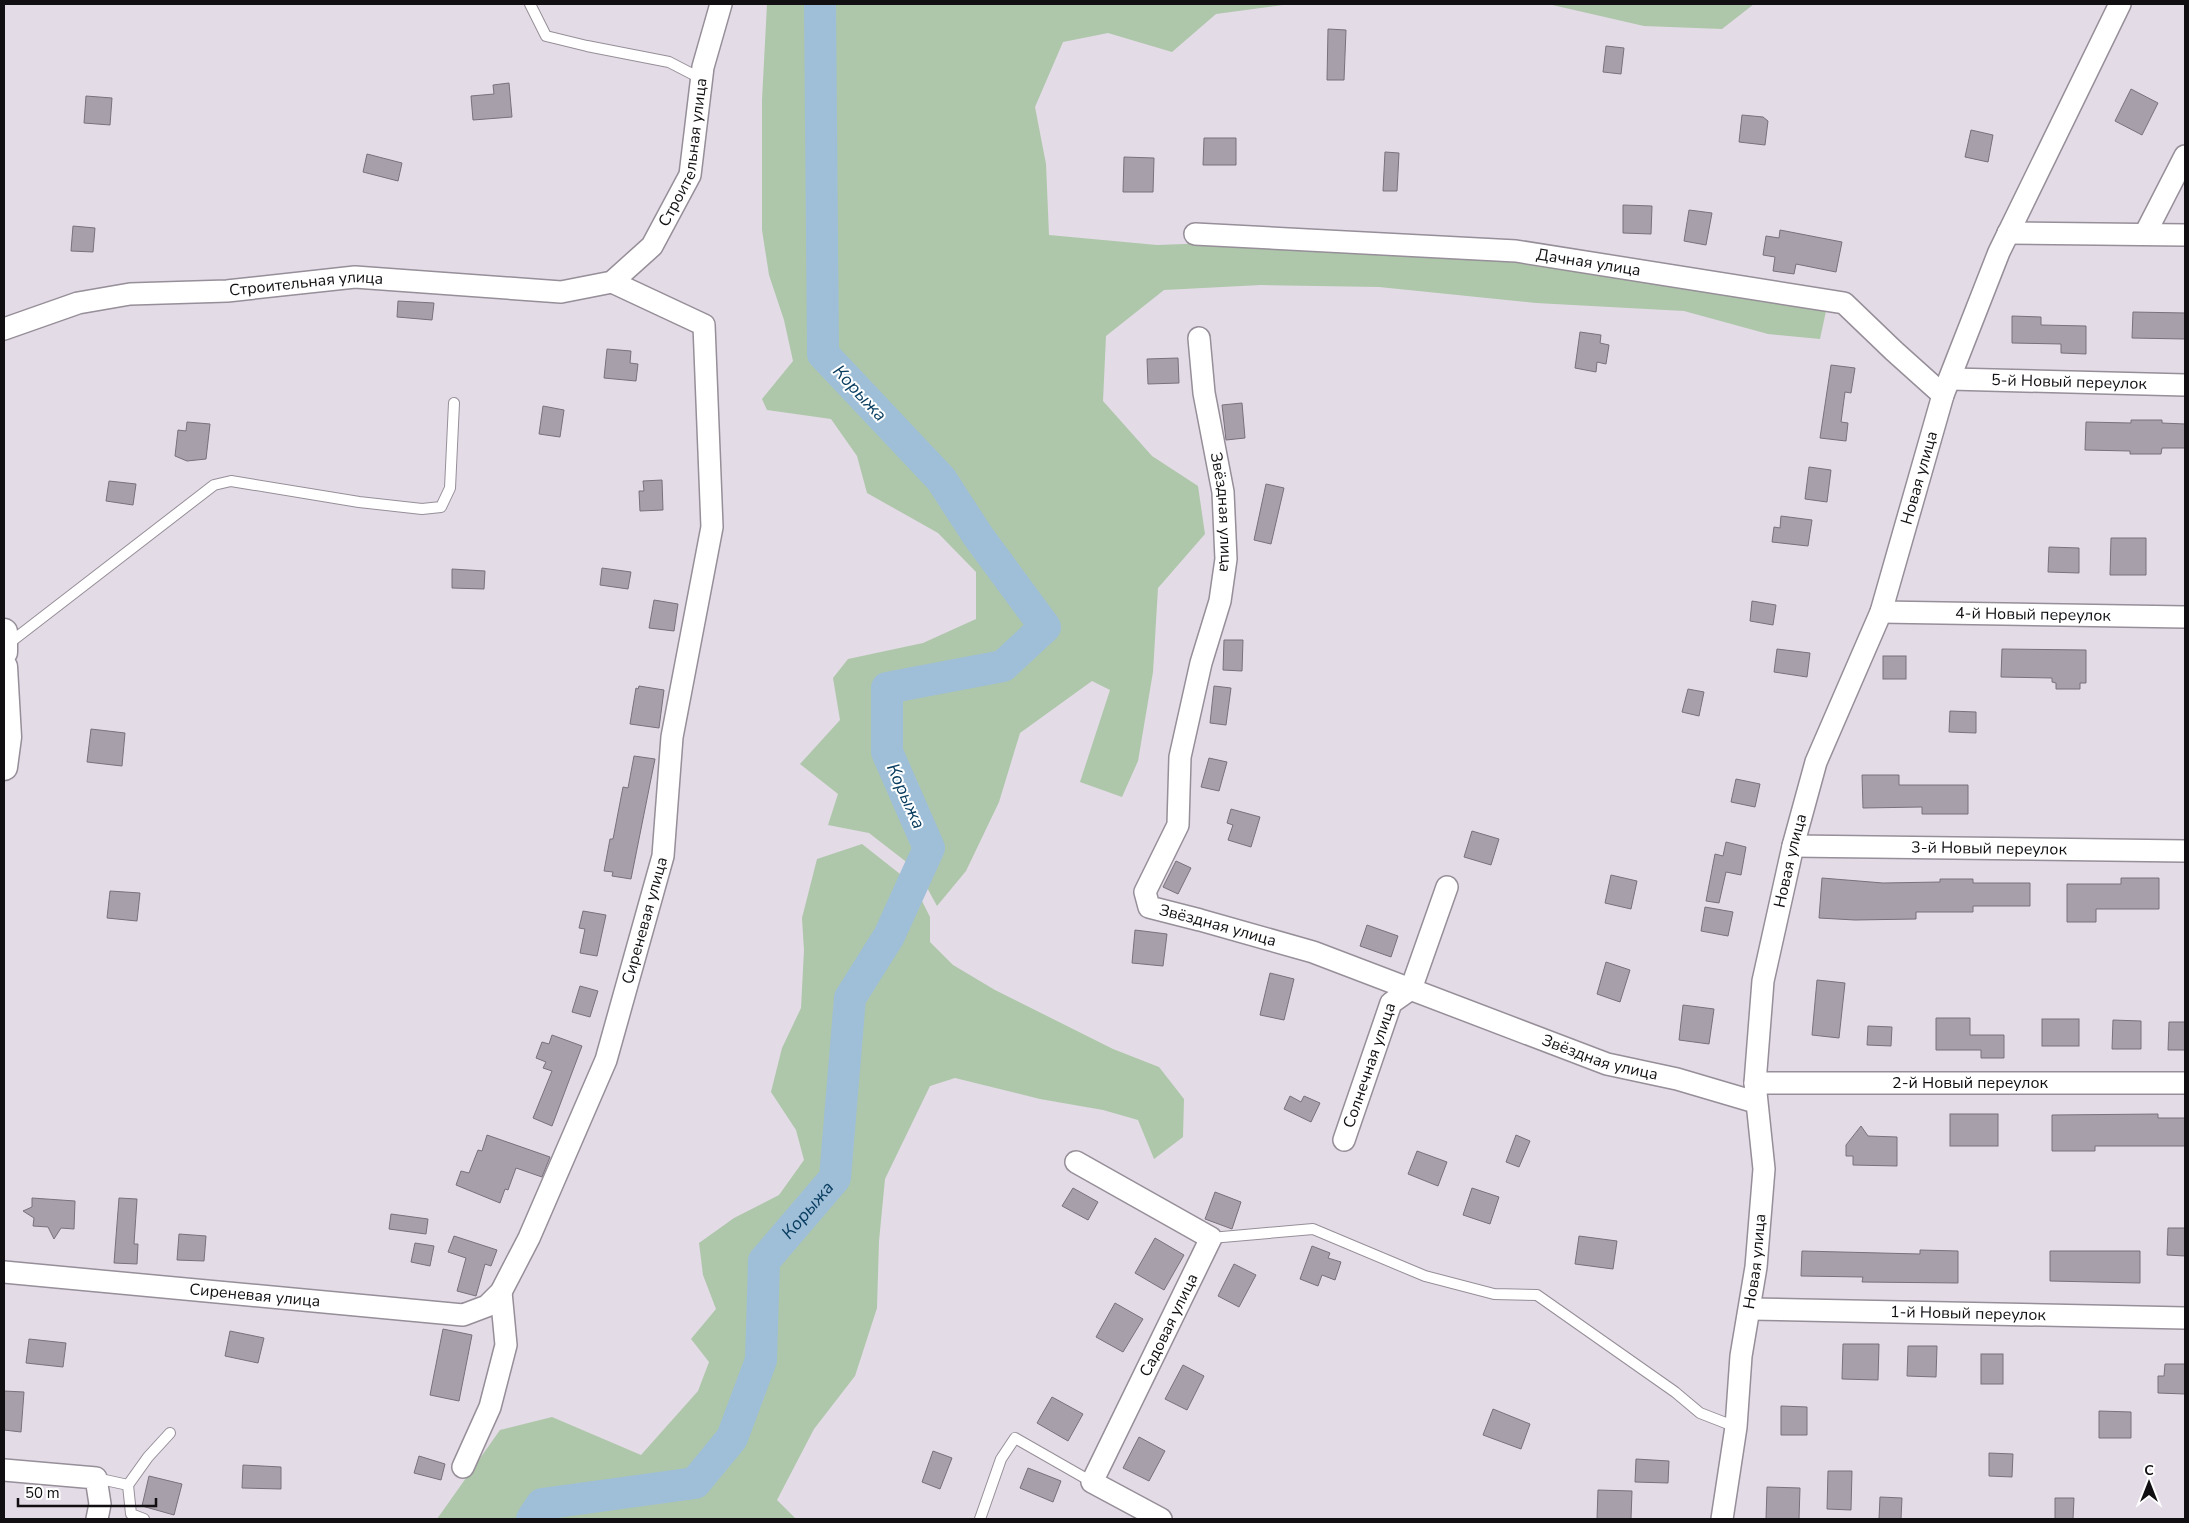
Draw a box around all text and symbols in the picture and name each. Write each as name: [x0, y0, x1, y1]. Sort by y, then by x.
street label: Строительная улица: [653, 77, 713, 231]
street label: Дачная улица: [1535, 243, 1642, 282]
street label: Строительная улица: [228, 266, 384, 302]
water label: Корыжа: [828, 359, 892, 427]
street label: 5-й Новый переулок: [1991, 369, 2148, 395]
street label: Новая улица: [1896, 429, 1943, 527]
street label: Звёздная улица: [1205, 450, 1237, 574]
street label: 4-й Новый переулок: [1955, 602, 2112, 627]
water label: Корыжа: [881, 759, 931, 833]
street label: Новая улица: [1769, 811, 1812, 910]
street label: 3-й Новый переулок: [1911, 837, 2068, 860]
street label: Сиреневая улица: [617, 854, 673, 987]
street label: Звёздная улица: [1157, 899, 1279, 952]
street label: Солнечная улица: [1338, 1000, 1401, 1131]
street label: Звёздная улица: [1539, 1029, 1660, 1086]
street label: 2-й Новый переулок: [1892, 1072, 2048, 1094]
water label: Корыжа: [776, 1176, 839, 1244]
street label: Новая улица: [1738, 1213, 1771, 1311]
street label: Садовая улица: [1134, 1270, 1204, 1380]
street label: Сиреневая улица: [189, 1278, 321, 1313]
street label: 1-й Новый переулок: [1890, 1301, 2047, 1326]
north arrow: [2124, 1458, 2174, 1508]
text: С: [2144, 1461, 2154, 1480]
scale bar: [18, 1476, 155, 1508]
text: 50 m: [25, 1483, 60, 1503]

